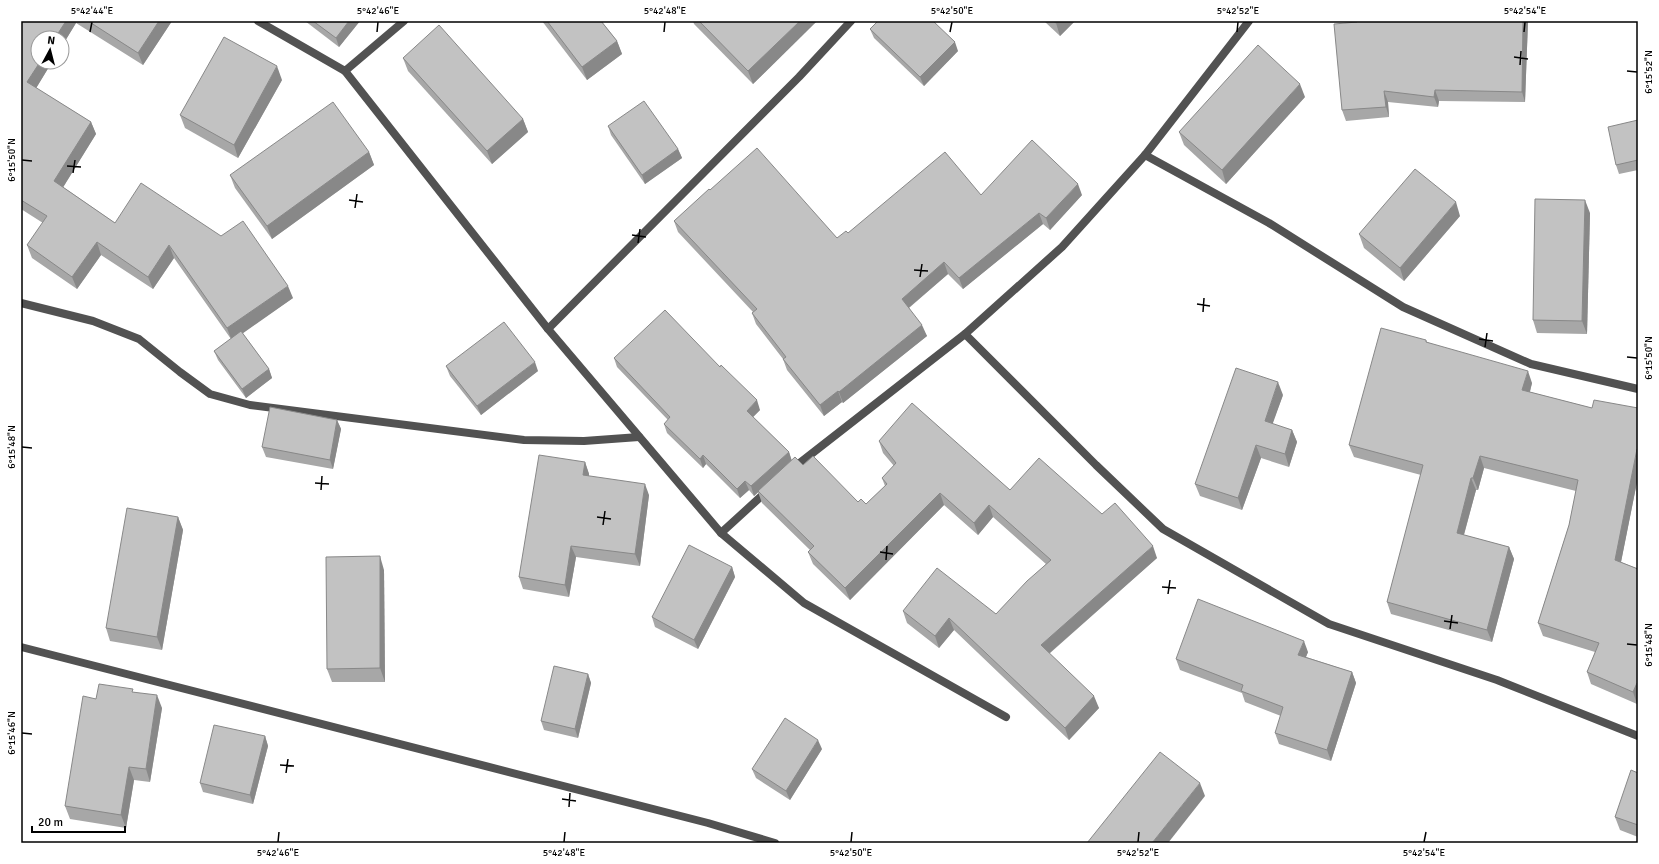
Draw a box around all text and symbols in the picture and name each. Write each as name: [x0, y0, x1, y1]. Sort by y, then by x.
text: 5°42'44"E: [71, 5, 113, 17]
text: 5°42'46"E: [357, 5, 399, 17]
text: 5°42'48"E: [644, 5, 686, 17]
text: 5°42'50"E: [931, 5, 973, 17]
text: 5°42'52"E: [1217, 5, 1259, 17]
text: 5°42'54"E: [1504, 5, 1546, 17]
north arrow: [30, 30, 70, 70]
text: N: [47, 34, 56, 47]
text: 6°15'52"N: [1643, 50, 1655, 94]
text: 6°15'50"N: [6, 138, 18, 182]
text: 6°15'50"N: [1643, 336, 1655, 380]
text: 6°15'48"N: [6, 425, 18, 469]
text: 6°15'48"N: [1643, 623, 1655, 667]
text: 6°15'46"N: [6, 711, 18, 755]
scale bar: [32, 808, 125, 834]
text: 20 m: [38, 815, 63, 830]
text: 5°42'46"E: [257, 847, 299, 859]
text: 5°42'48"E: [543, 847, 585, 859]
text: 5°42'50"E: [830, 847, 872, 859]
text: 5°42'52"E: [1117, 847, 1159, 859]
text: 5°42'54"E: [1403, 847, 1445, 859]

